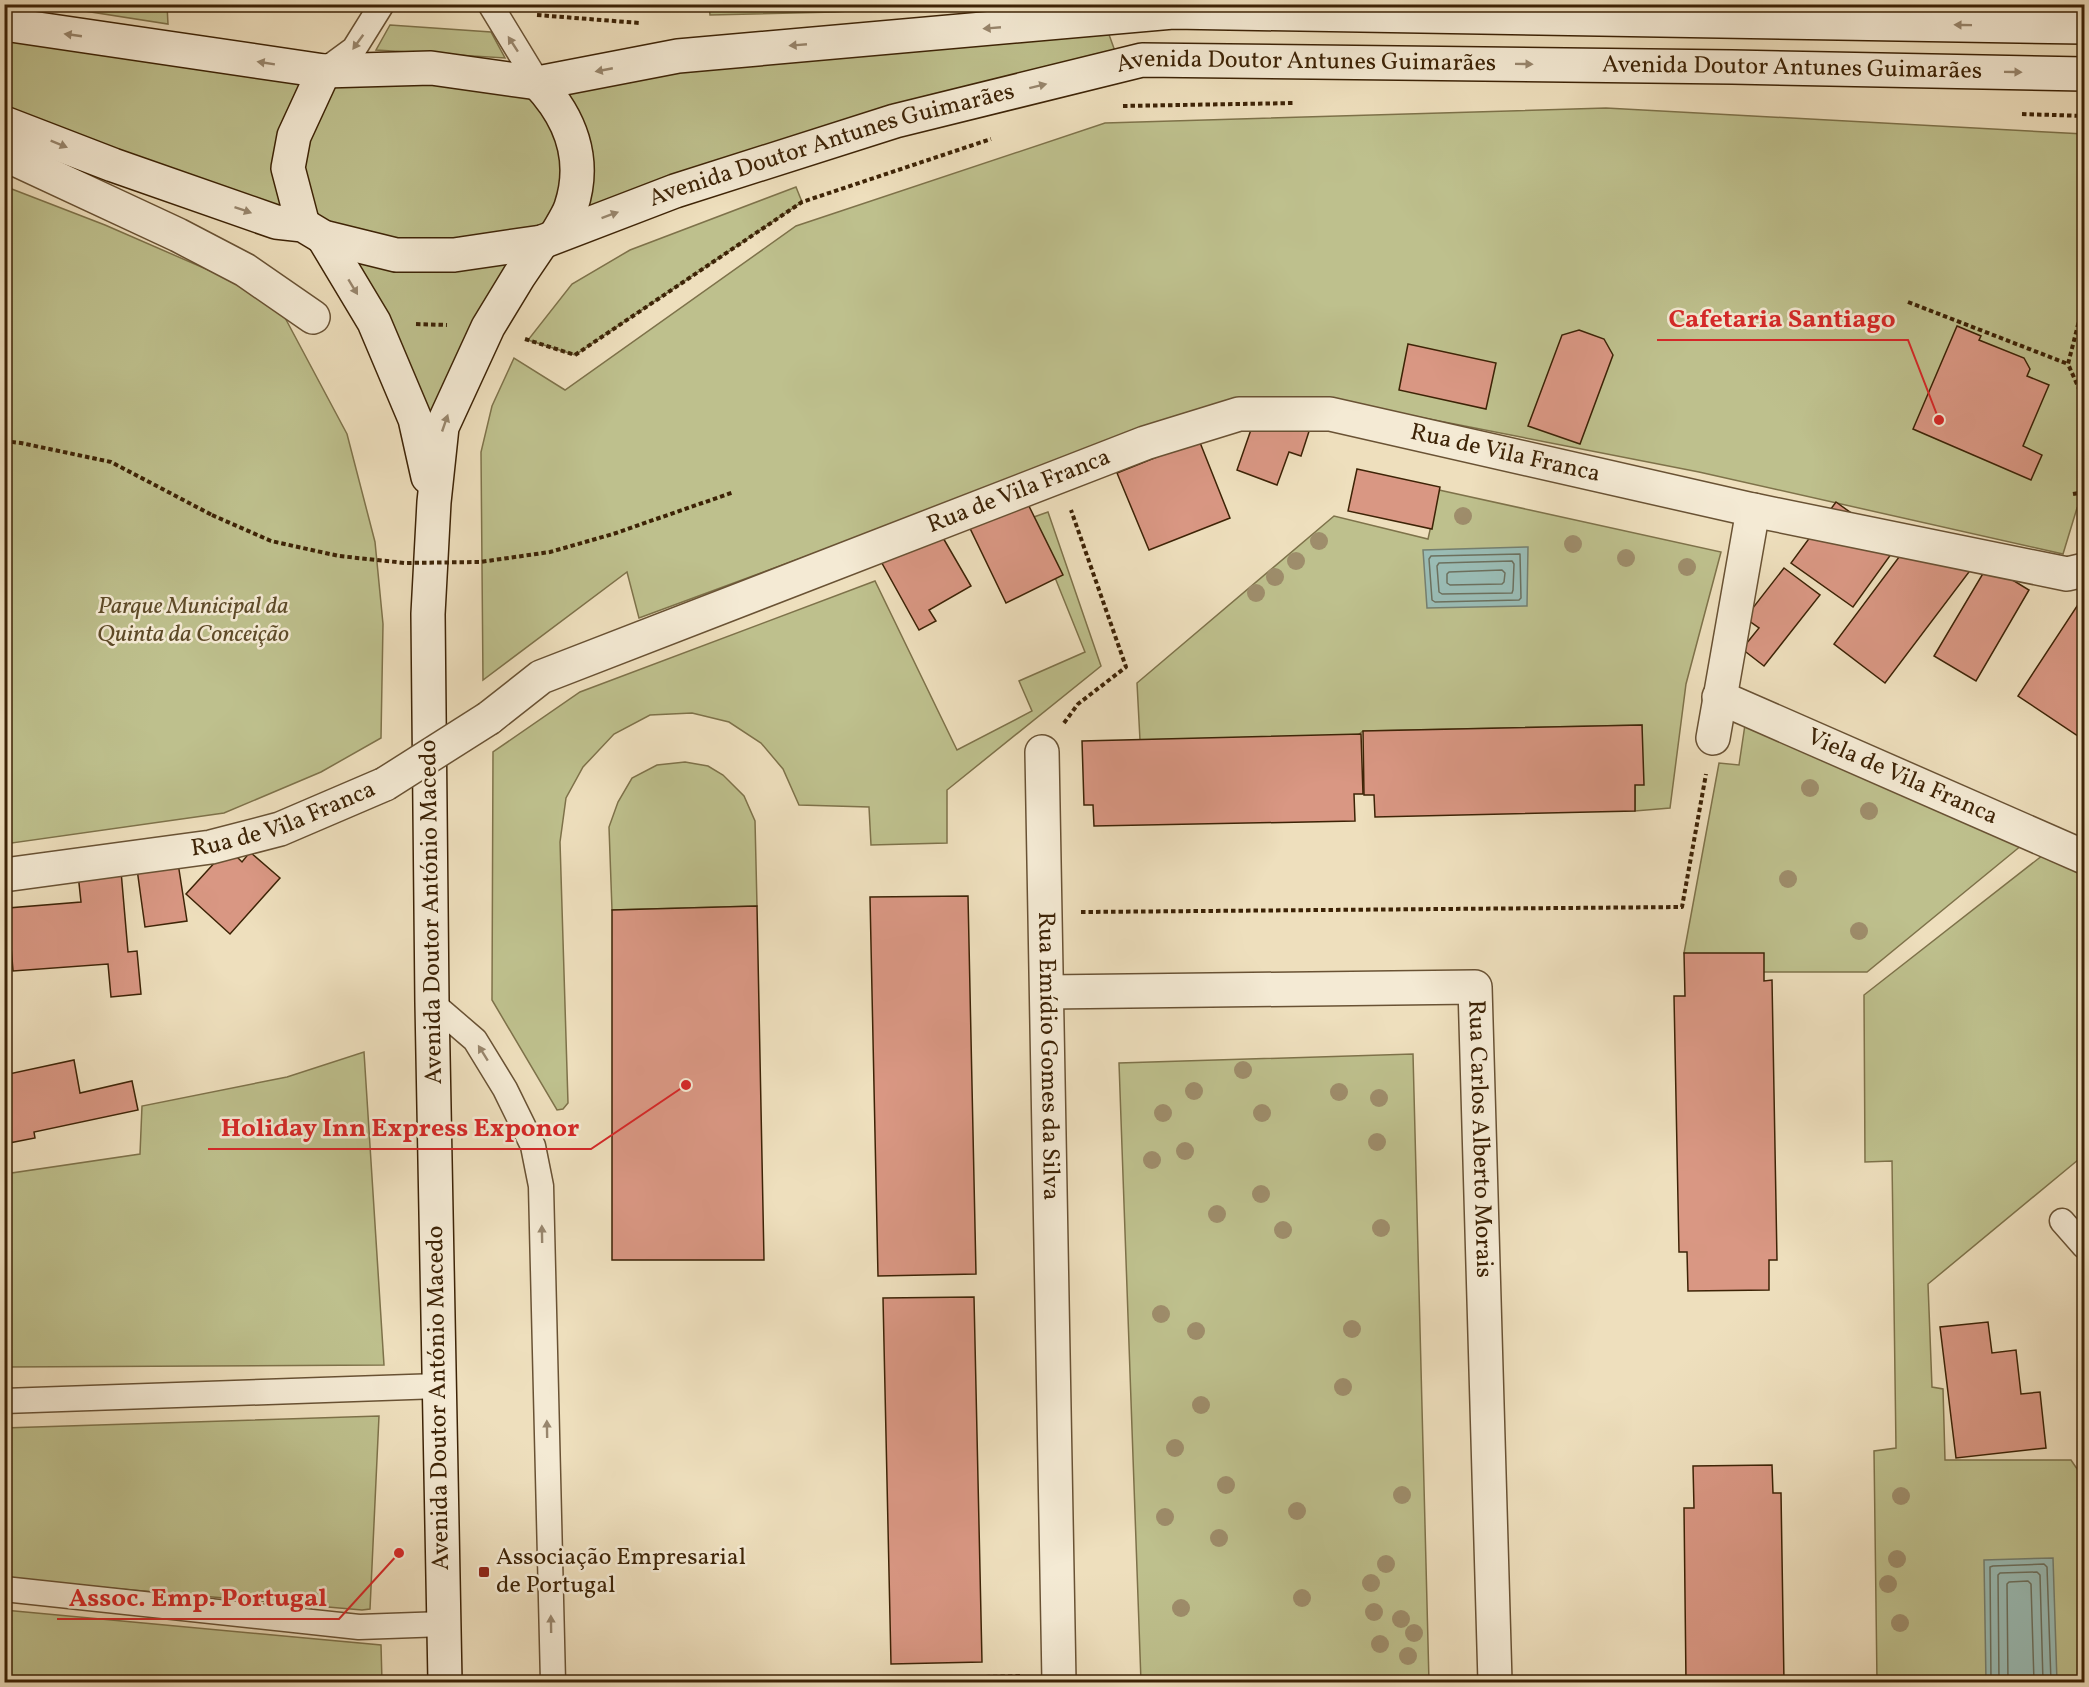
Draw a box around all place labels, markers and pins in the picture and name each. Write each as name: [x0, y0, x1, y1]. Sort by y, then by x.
callout: Cafetaria Santiago: [1657, 296, 1908, 340]
callout: Holiday Inn Express Exponor: [208, 1105, 591, 1149]
place label: Associação Empresarial de Portugal: [496, 1541, 746, 1603]
marker: Associação Empresarial de Portugal: [477, 1565, 491, 1579]
callout: Assoc. Emp. Portugal: [57, 1575, 339, 1619]

